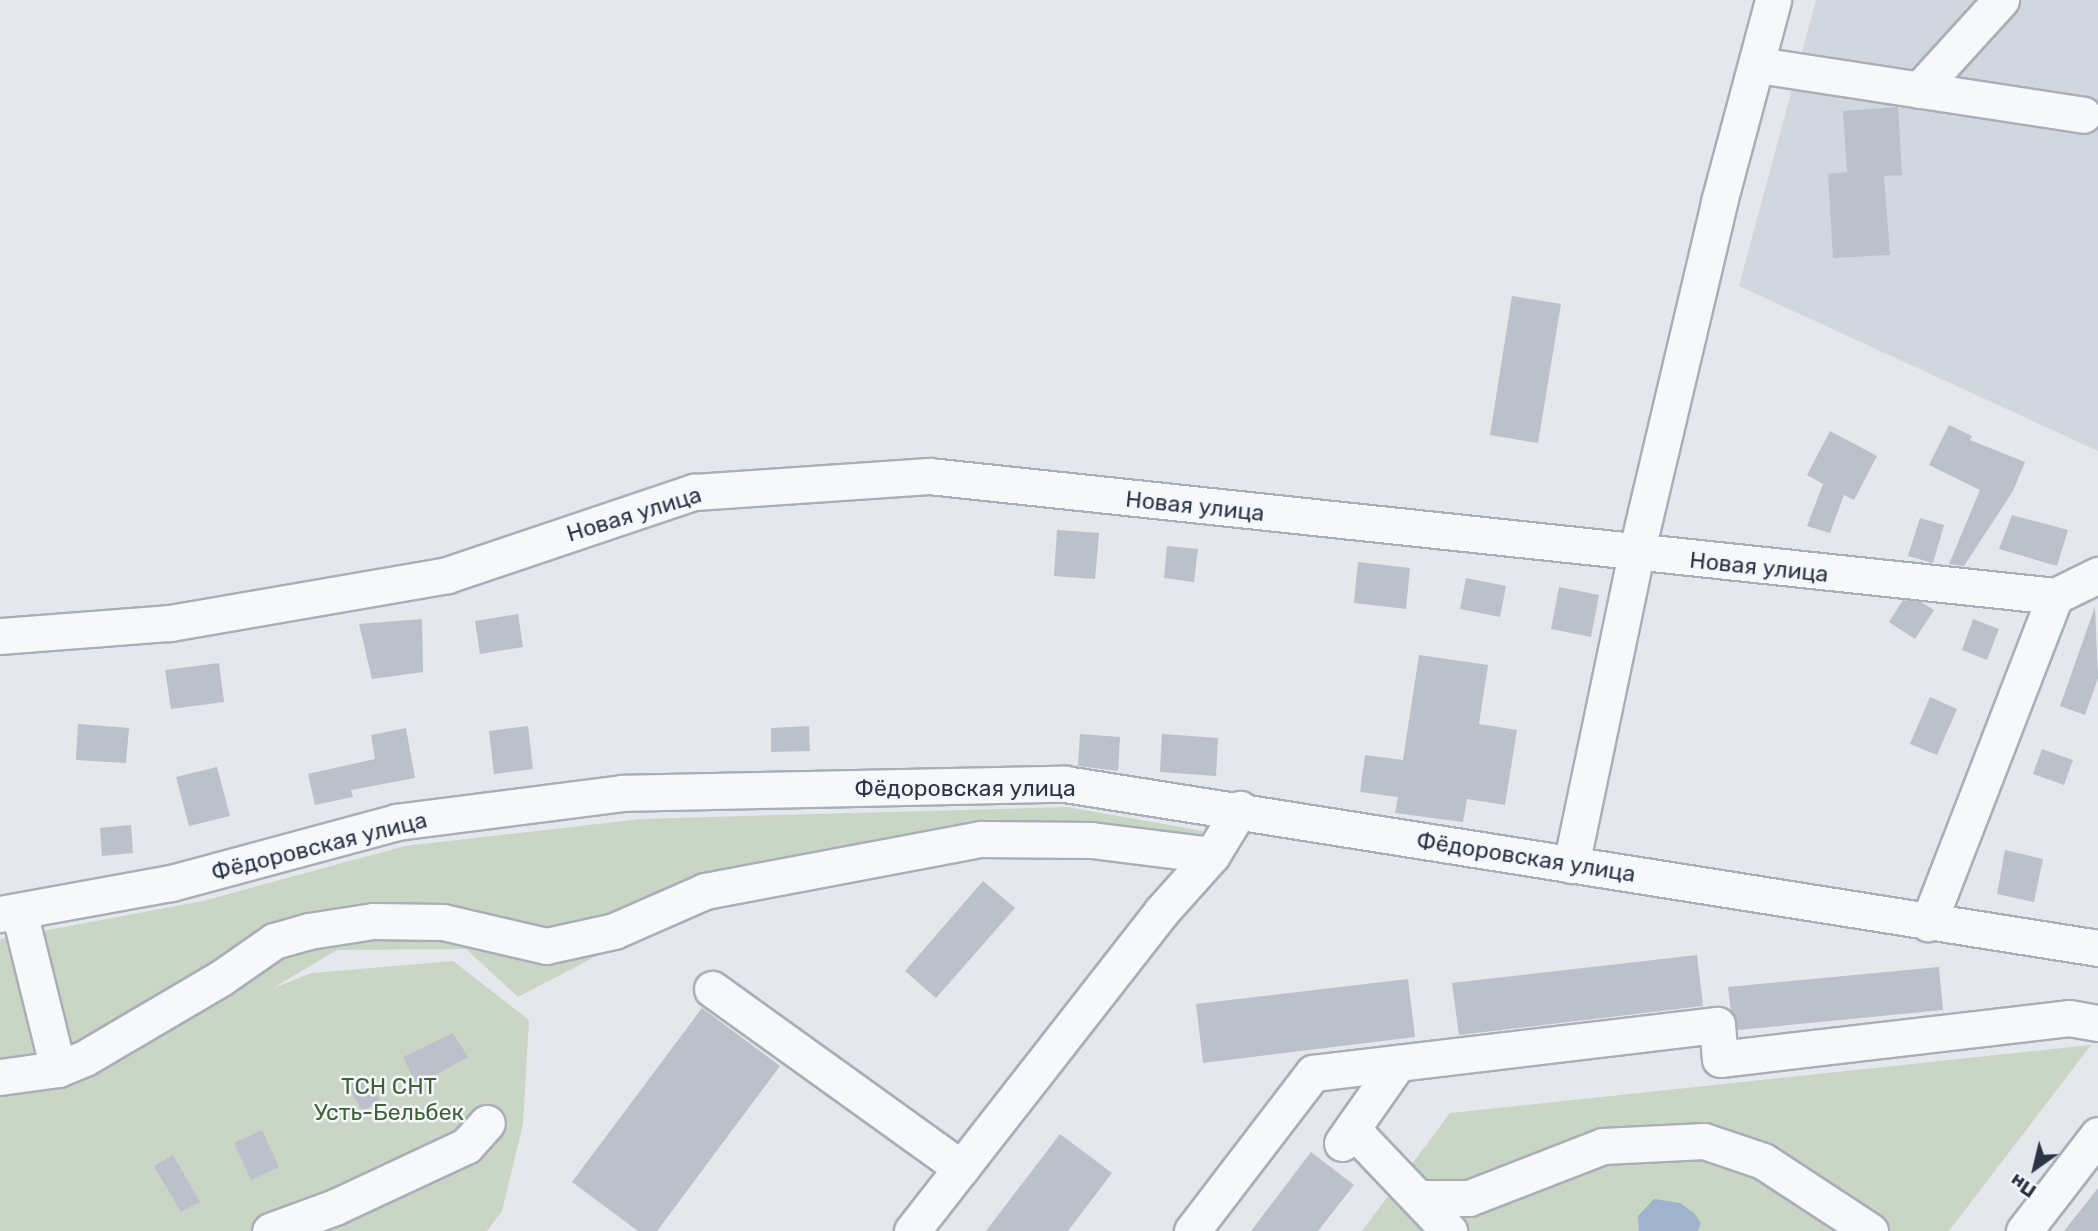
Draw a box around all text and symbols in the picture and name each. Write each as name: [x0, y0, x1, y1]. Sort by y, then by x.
street label: Новая улица: [563, 480, 705, 548]
street label: Новая улица: [1124, 485, 1266, 527]
street label: Новая улица: [1688, 546, 1830, 588]
street label: Фёдоровская улица: [854, 774, 1076, 802]
street label: Фёдоровская улица: [208, 806, 430, 886]
street label: Фёдоровская улица: [1414, 826, 1638, 888]
park label: ТСН СНТ Усть-Бельбек: [314, 1072, 464, 1126]
north arrow: [2000, 1133, 2070, 1203]
text: Пн: [2006, 1169, 2040, 1203]

